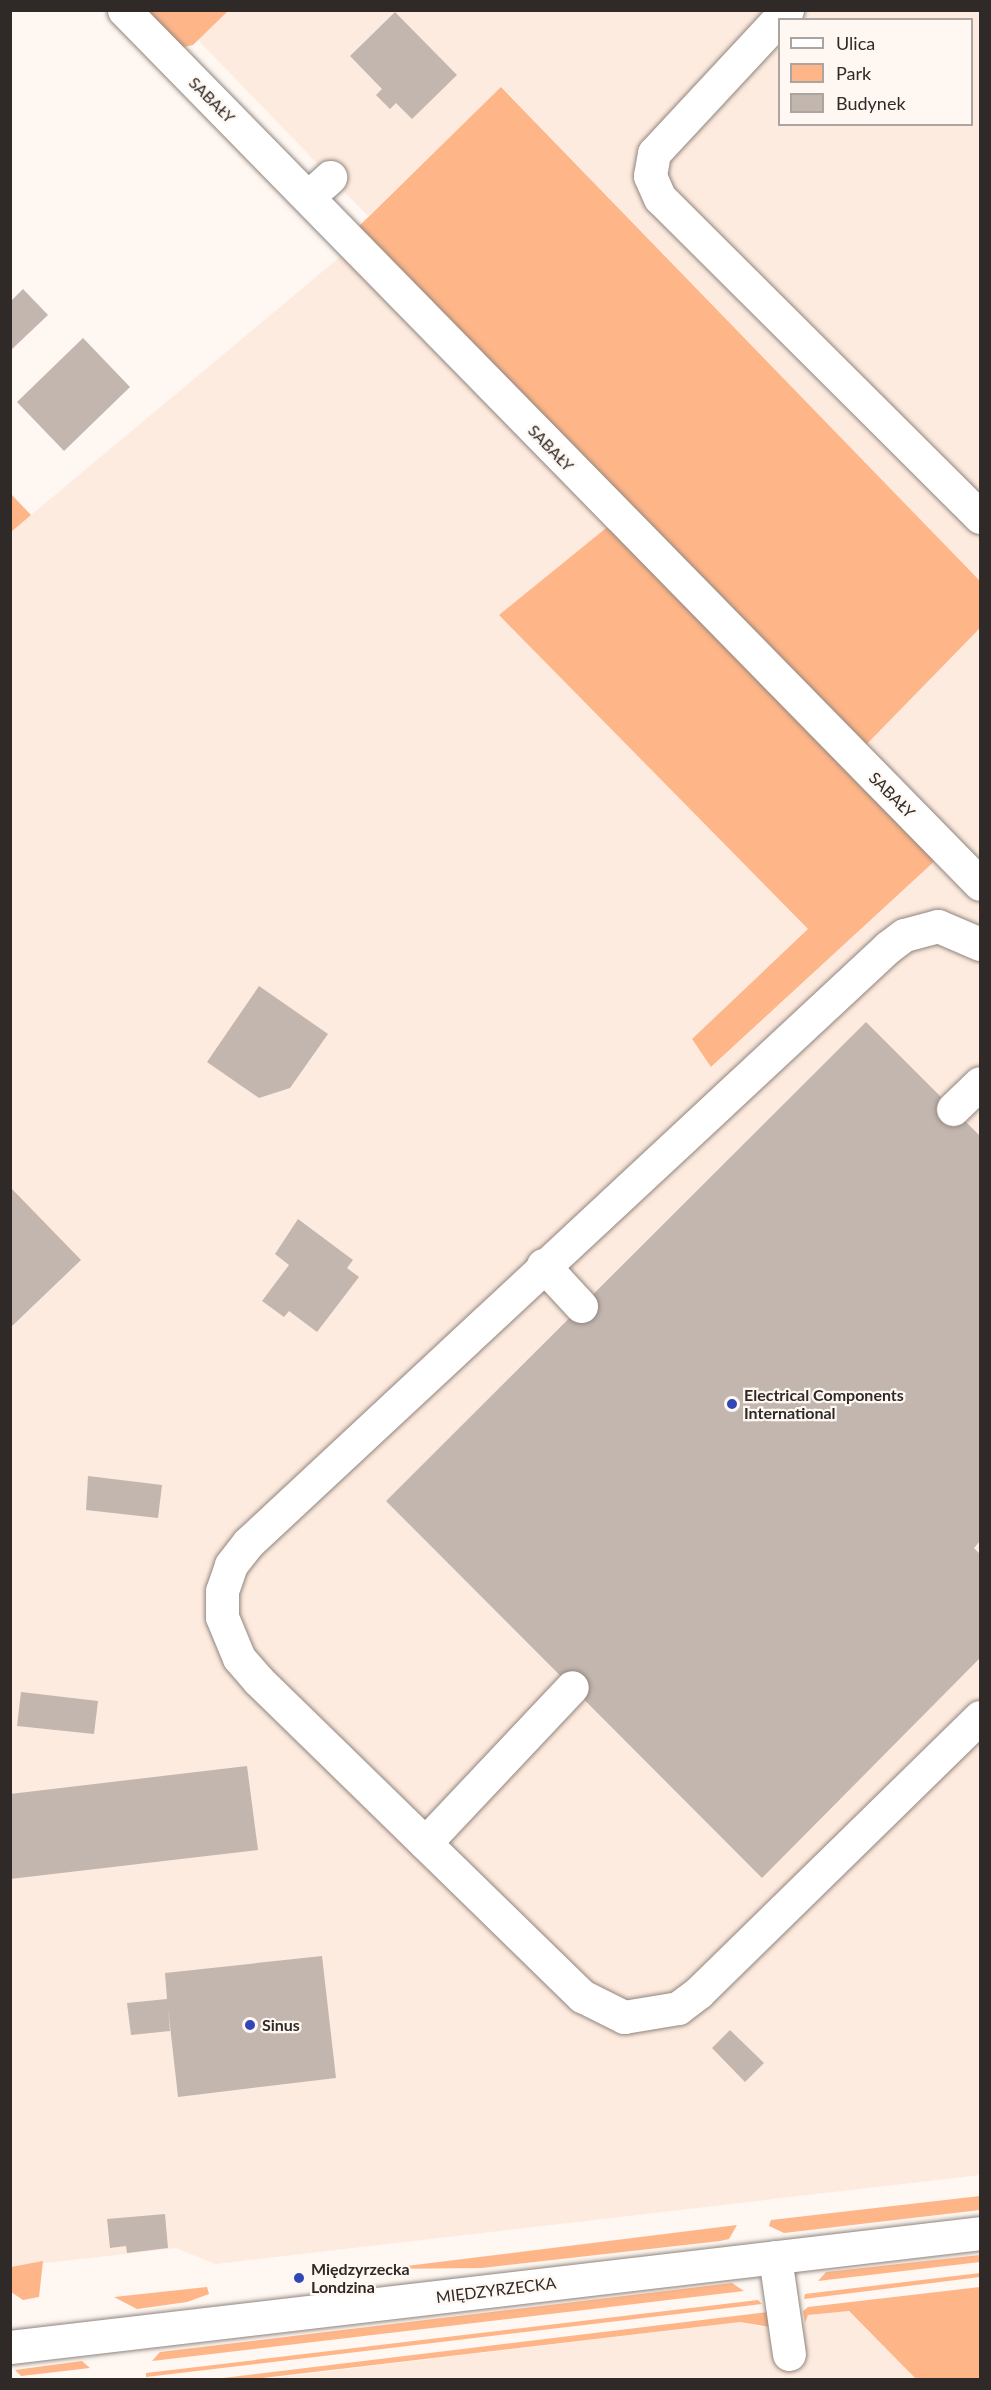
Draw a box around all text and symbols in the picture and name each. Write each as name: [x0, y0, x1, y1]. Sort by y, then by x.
legend: [778, 18, 973, 126]
text: Ulica: [836, 32, 875, 54]
text: Park: [836, 62, 871, 84]
street label: SABAŁY: [185, 73, 239, 127]
text: Budynek: [836, 92, 906, 114]
street label: SABAŁY: [524, 421, 578, 475]
street label: SABAŁY: [865, 768, 919, 822]
place label: Electrical Components International: [744, 1385, 904, 1423]
marker: Electrical Components International: [725, 1397, 739, 1411]
place label: Sinus: [262, 2015, 300, 2035]
marker: Sinus: [243, 2018, 257, 2032]
place label: Międzyrzecka Londzina: [311, 2259, 410, 2297]
marker: Międzyrzecka Londzina: [292, 2271, 306, 2285]
street label: MIĘDZYRZECKA: [435, 2273, 557, 2307]

